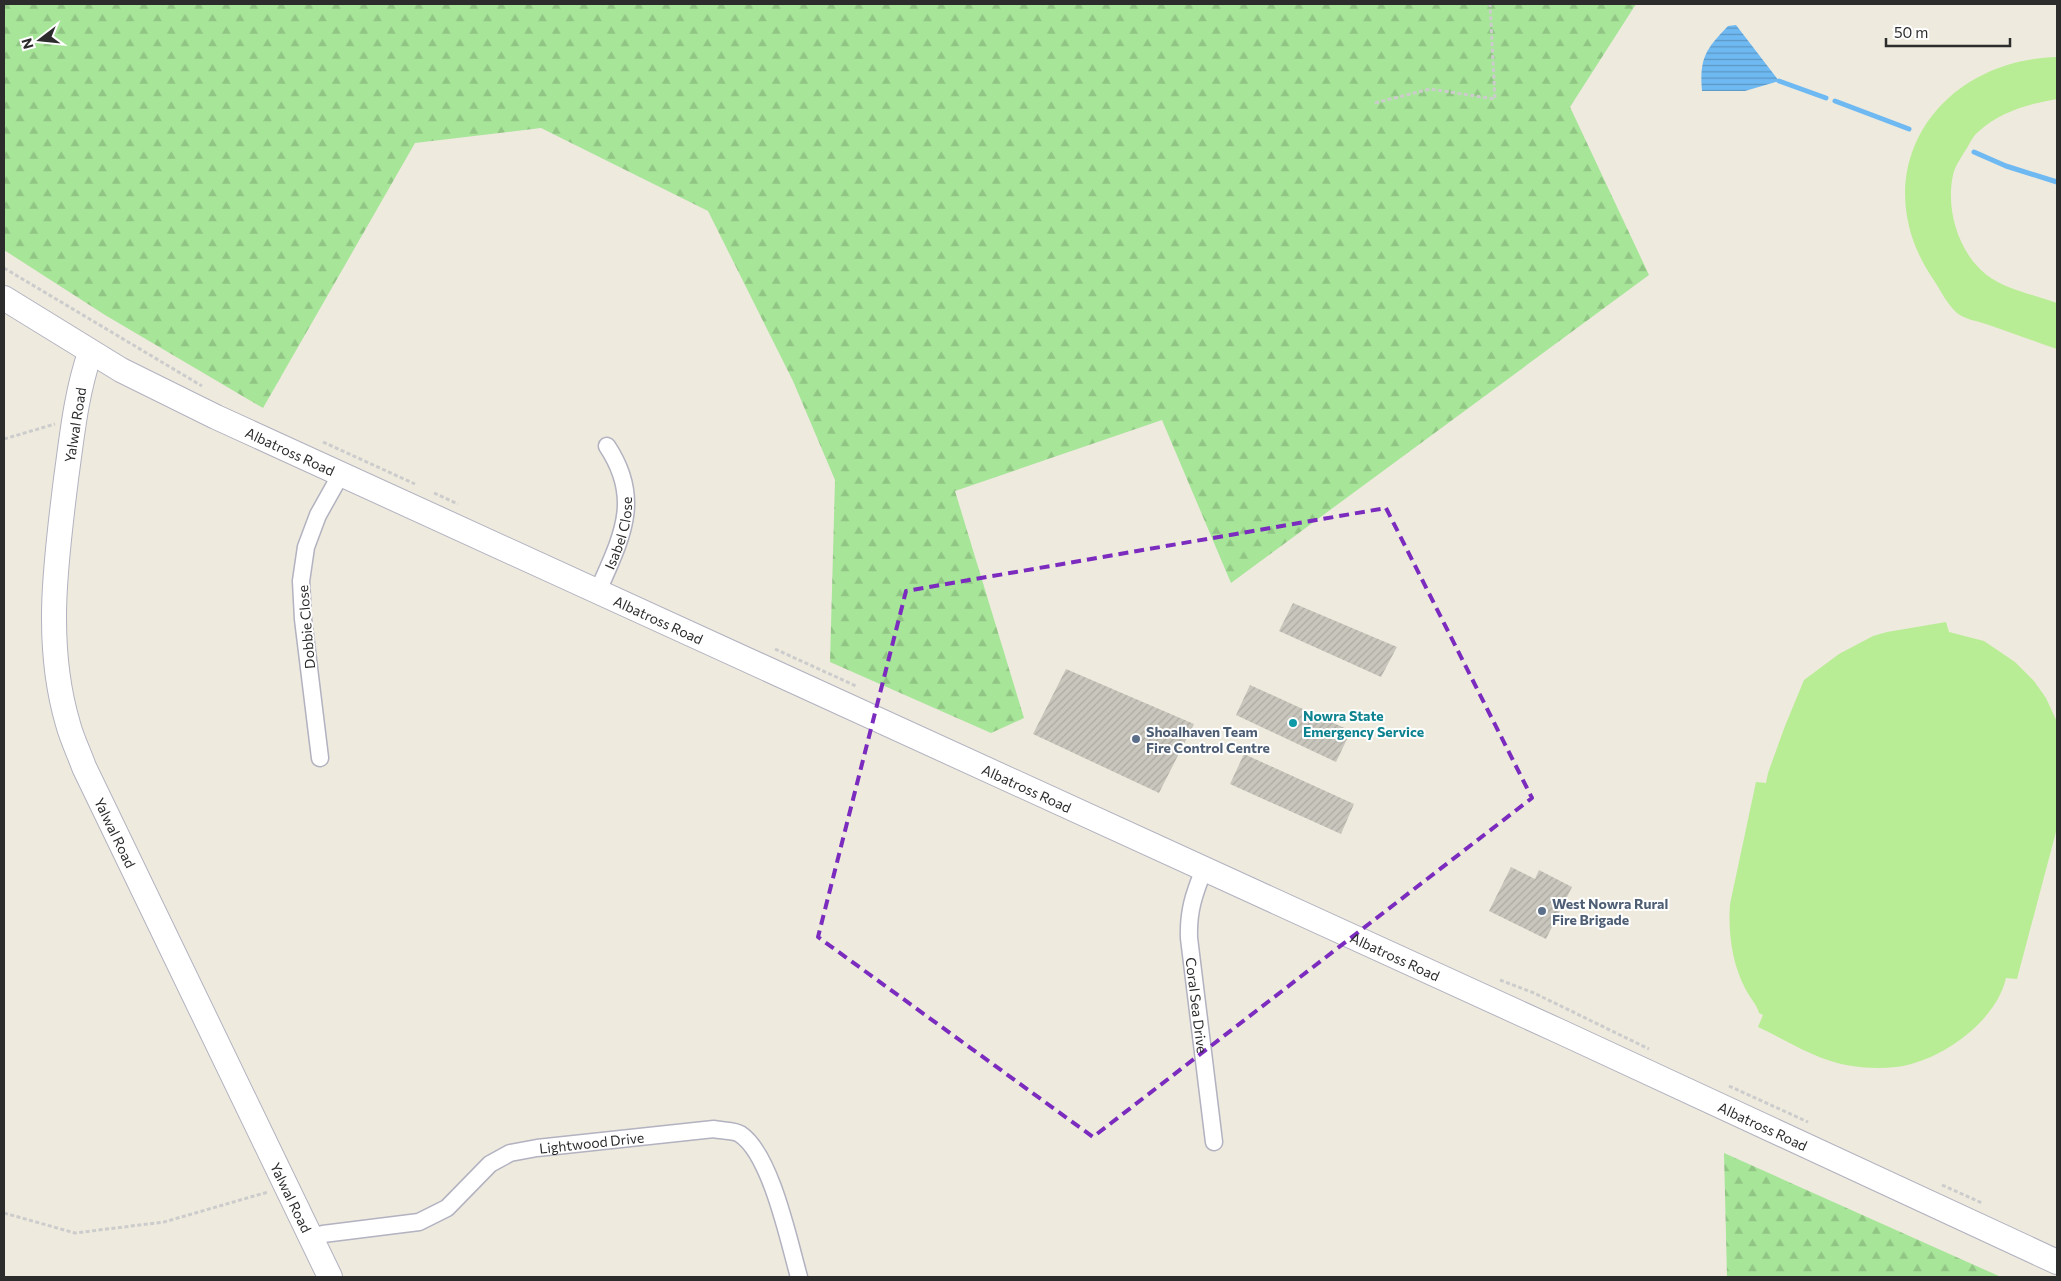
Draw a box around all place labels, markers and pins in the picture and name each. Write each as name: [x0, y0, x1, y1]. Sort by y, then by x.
place label: Nowra State Emergency Service: [1303, 707, 1424, 740]
marker: Nowra State Emergency Service: [1287, 717, 1299, 729]
place label: Shoalhaven Team Fire Control Centre: [1146, 723, 1270, 756]
marker: Shoalhaven Team Fire Control Centre: [1130, 733, 1142, 745]
place label: West Nowra Rural Fire Brigade: [1552, 895, 1668, 928]
marker: West Nowra Rural Fire Brigade: [1536, 905, 1548, 917]

